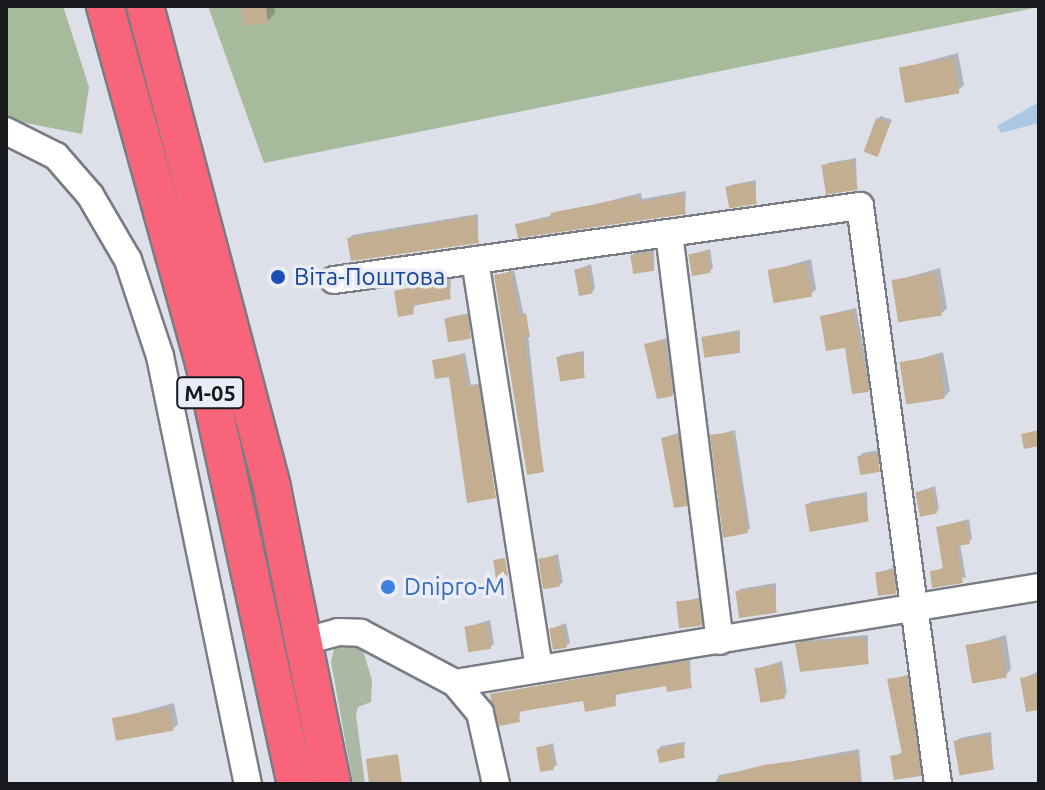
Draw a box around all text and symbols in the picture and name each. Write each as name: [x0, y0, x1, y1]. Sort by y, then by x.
place label: Віта-Поштова: [294, 263, 445, 291]
marker: Віта-Поштова: [269, 268, 287, 286]
road number: М-05: [176, 375, 244, 411]
place label: Dnipro-M: [404, 573, 505, 601]
marker: Dnipro-M: [379, 578, 397, 596]

